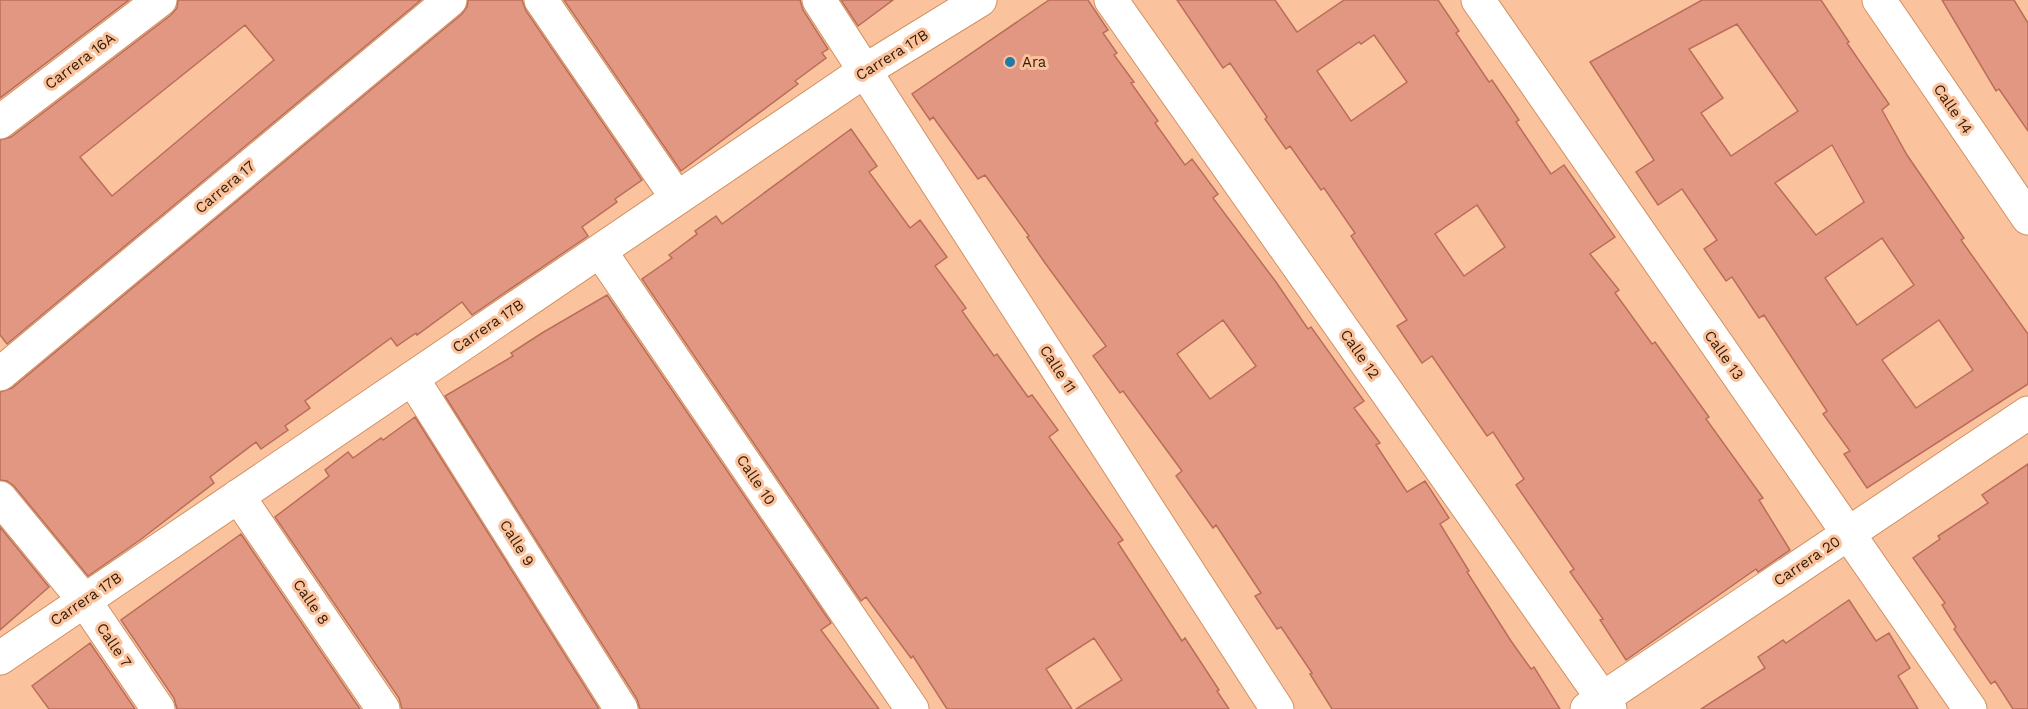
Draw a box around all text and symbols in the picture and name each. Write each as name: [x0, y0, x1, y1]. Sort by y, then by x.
street label: Carrera 17B: [852, 26, 932, 84]
street label: Carrera 16A: [41, 29, 119, 93]
place label: Ara: [1022, 53, 1047, 71]
marker: Ara: [1003, 55, 1017, 69]
street label: Calle 14: [1930, 81, 1976, 137]
street label: Carrera 17: [191, 157, 259, 217]
street label: Carrera 17B: [449, 296, 527, 356]
street label: Calle 12: [1337, 326, 1383, 382]
street label: Calle 13: [1701, 327, 1747, 383]
street label: Calle 11: [1036, 342, 1080, 396]
street label: Calle 10: [733, 451, 779, 509]
street label: Calle 9: [496, 517, 538, 569]
street label: Carrera 20: [1770, 532, 1844, 590]
street label: Carrera 17B: [47, 569, 125, 629]
street label: Calle 8: [289, 576, 333, 628]
street label: Calle 7: [93, 619, 135, 671]

